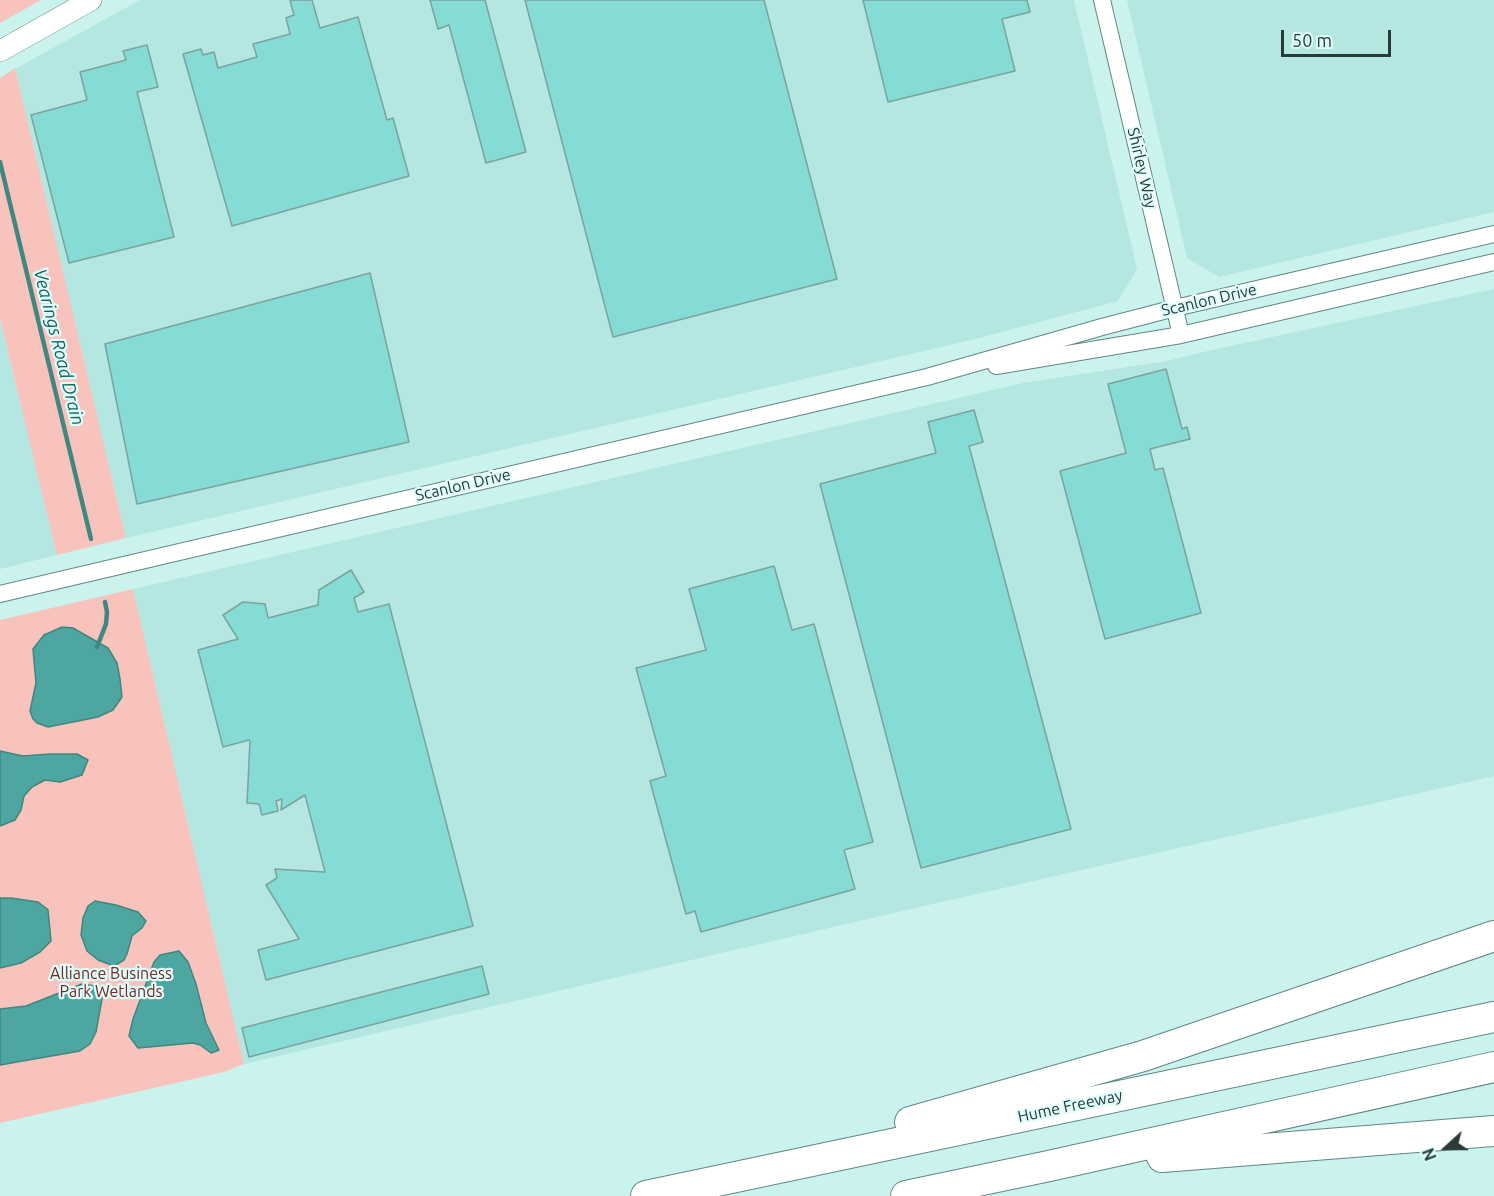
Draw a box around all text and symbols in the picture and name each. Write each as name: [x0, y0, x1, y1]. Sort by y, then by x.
scale bar: [1284, 18, 1394, 56]
text: 50 m: [1292, 30, 1332, 50]
street label: Shirley Way: [1123, 126, 1161, 210]
water label: Vearings Road Drain: [29, 267, 89, 427]
street label: Scanlon Drive: [1159, 280, 1259, 320]
street label: Scanlon Drive: [413, 465, 513, 505]
park label: Alliance Business Park Wetlands: [50, 964, 172, 1002]
street label: Hume Freeway: [1016, 1086, 1124, 1126]
north arrow: [1416, 1118, 1476, 1178]
text: N: [1419, 1146, 1440, 1163]

